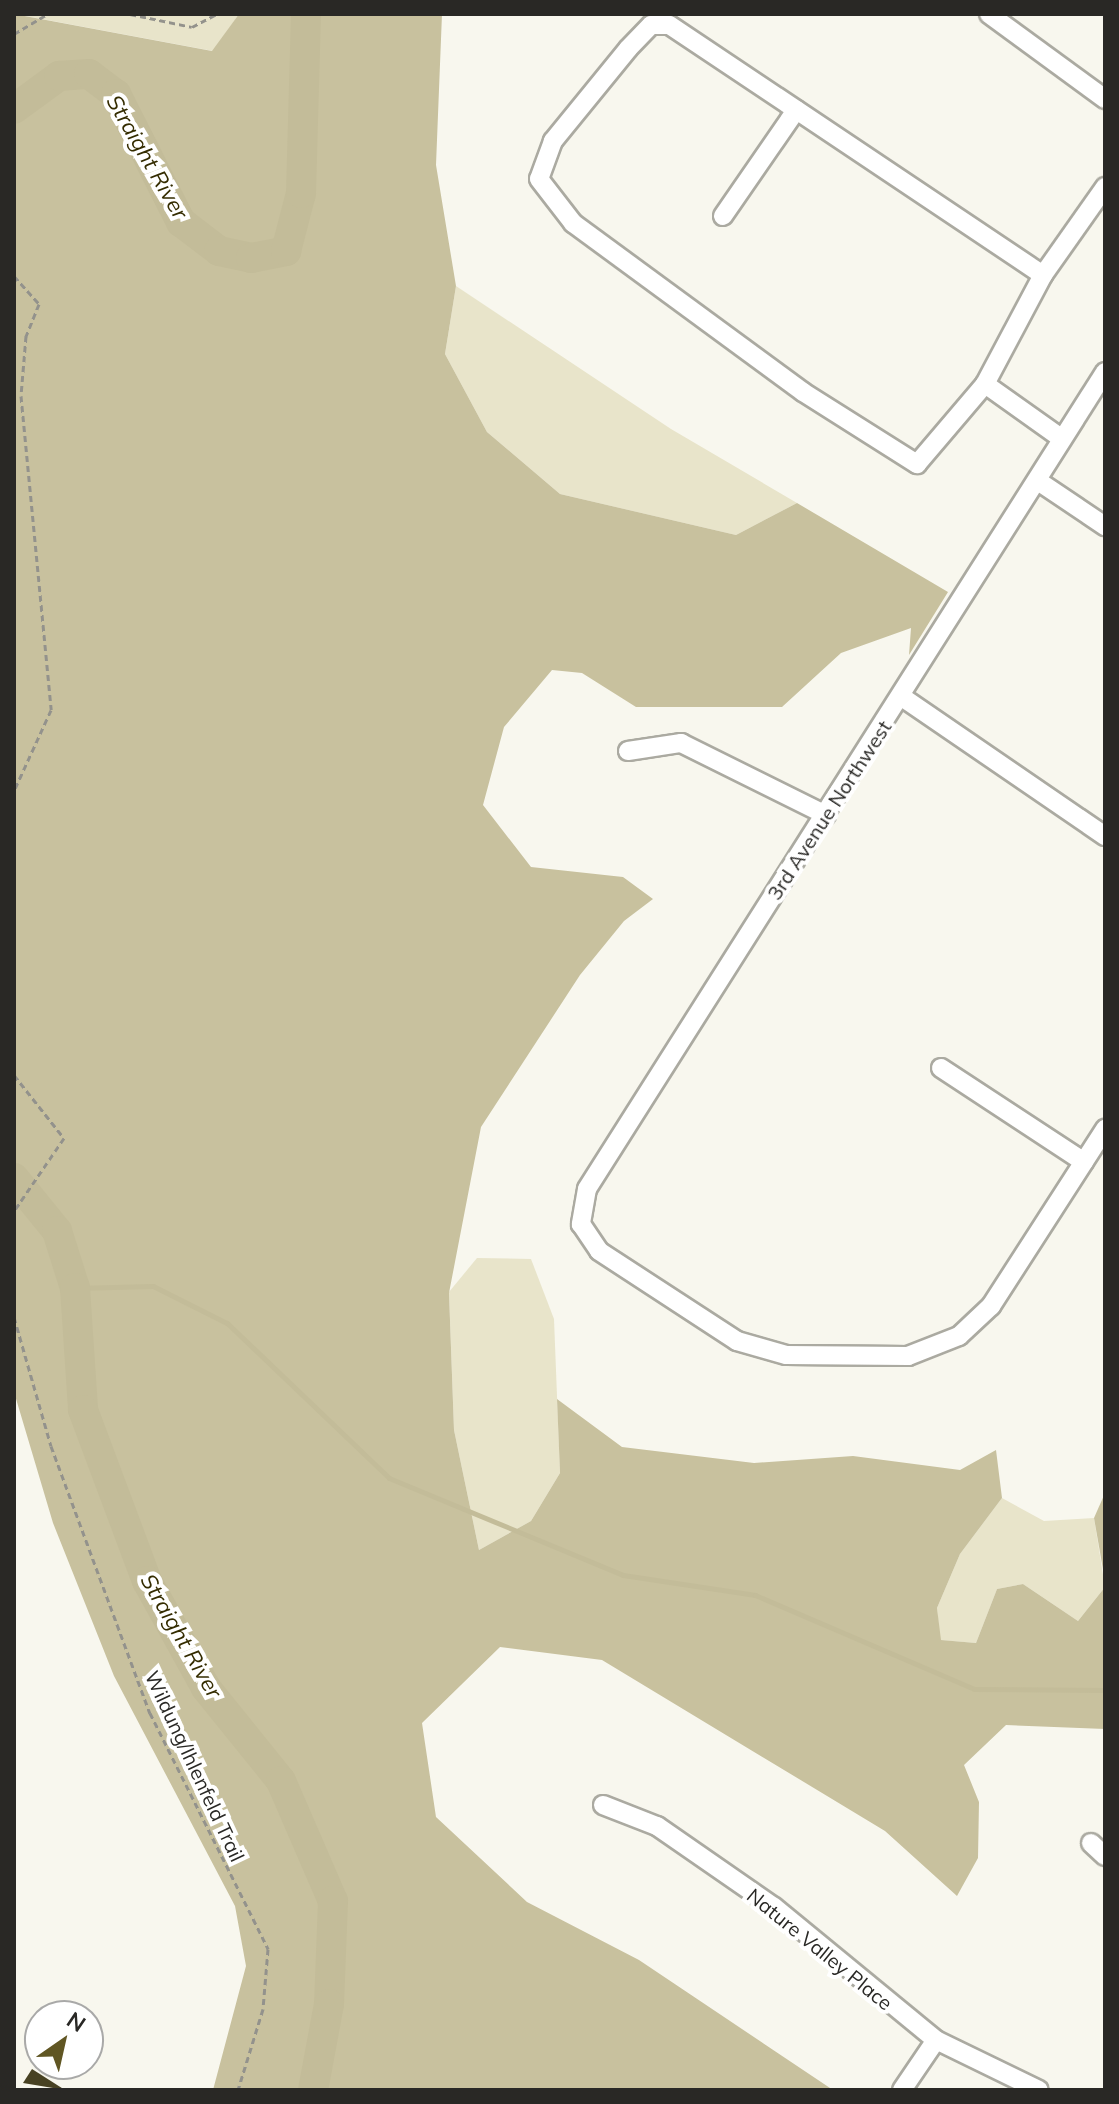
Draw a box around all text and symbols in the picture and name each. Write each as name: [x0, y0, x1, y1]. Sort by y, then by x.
water label: Straight River: [101, 90, 193, 224]
street label: 3rd Avenue Northwest: [762, 716, 896, 904]
water label: Straight River: [135, 1569, 227, 1703]
street label: Wildung/Ihlenfeld Trail: [140, 1667, 250, 1865]
street label: Nature Valley Place: [743, 1883, 897, 2015]
north arrow: [24, 2000, 104, 2080]
text: N: [62, 2006, 91, 2038]

